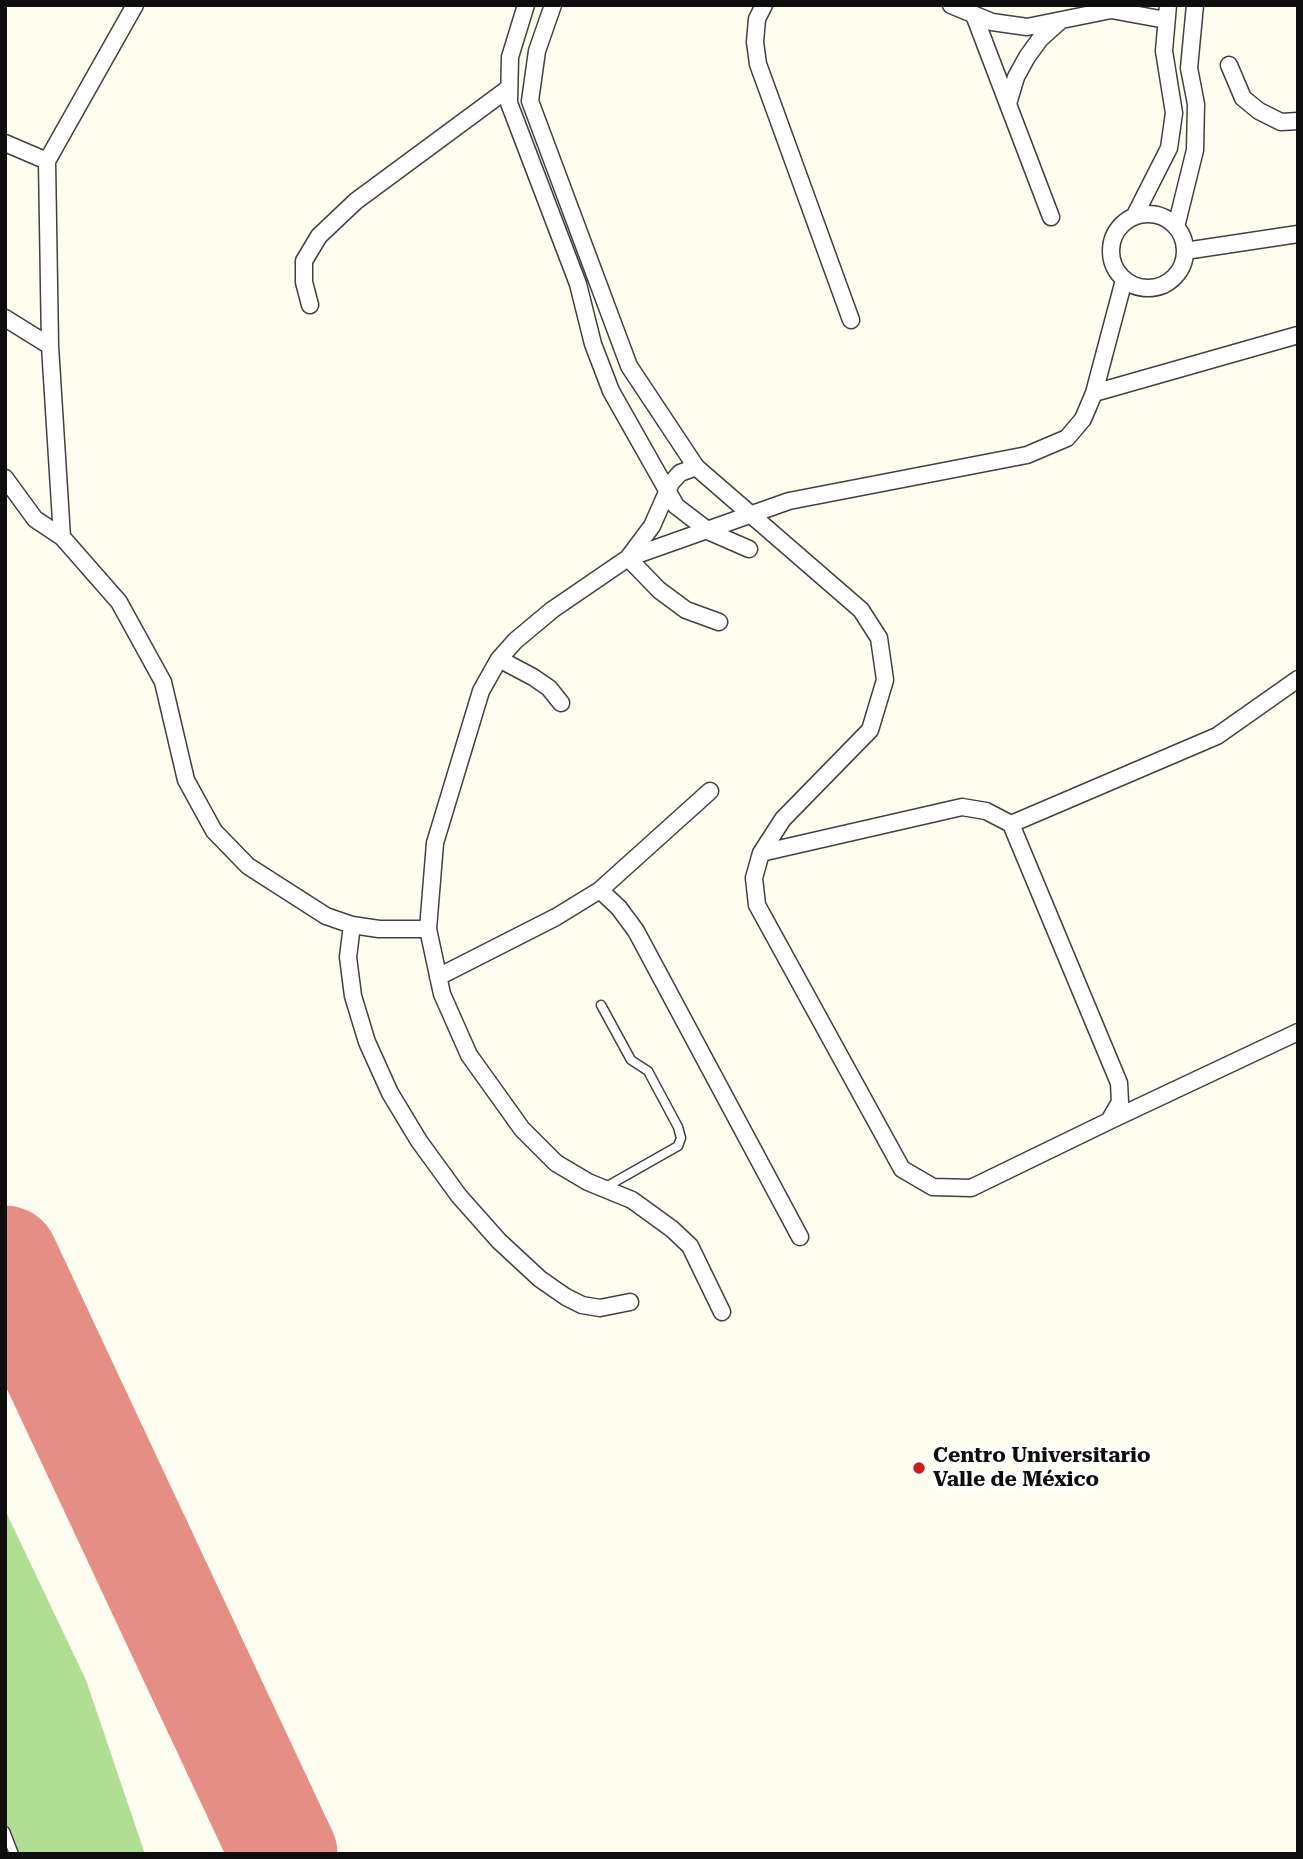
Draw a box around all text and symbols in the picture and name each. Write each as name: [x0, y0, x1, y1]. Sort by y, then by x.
place label: Centro Universitario Valle de México: [933, 1443, 1151, 1493]
marker: Centro Universitario Valle de México: [911, 1460, 927, 1476]

